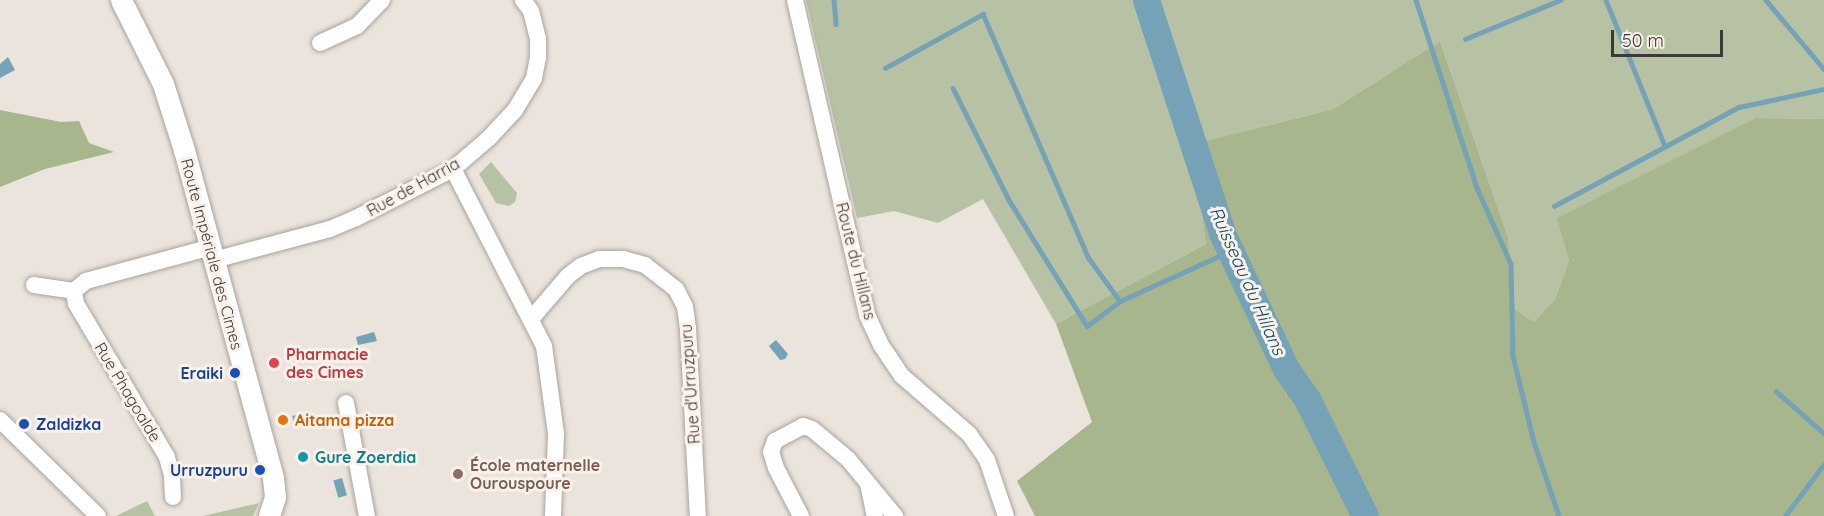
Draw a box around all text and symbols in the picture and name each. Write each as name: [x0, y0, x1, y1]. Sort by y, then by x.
scale bar: [1614, 18, 1726, 56]
text: 50 m: [1622, 29, 1664, 52]
street label: Rue de Harria: [363, 154, 463, 220]
street label: Route Impériale des Cimes: [177, 156, 247, 352]
street label: Route du Hillans: [832, 200, 880, 322]
water label: Ruisseau du Hillans: [1205, 203, 1289, 359]
street label: Rue d'Urruzpuru: [676, 323, 704, 445]
street label: Rue Phagoalde: [91, 339, 165, 445]
place label: Pharmacie des Cimes: [286, 344, 368, 382]
marker: Pharmacie des Cimes: [267, 356, 281, 370]
place label: Eraiki: [180, 363, 223, 383]
marker: Eraiki: [228, 366, 242, 380]
place label: Aitama pizza: [295, 410, 394, 430]
marker: Aitama pizza: [276, 413, 290, 427]
place label: Zaldizka: [36, 414, 101, 434]
marker: Zaldizka: [17, 417, 31, 431]
place label: Gure Zoerdia: [315, 447, 416, 467]
marker: Gure Zoerdia: [296, 450, 310, 464]
place label: École maternelle Ourouspoure: [470, 455, 600, 493]
place label: Urruzpuru: [170, 460, 248, 480]
marker: Urruzpuru: [253, 463, 267, 477]
marker: École maternelle Ourouspoure: [451, 467, 465, 481]

